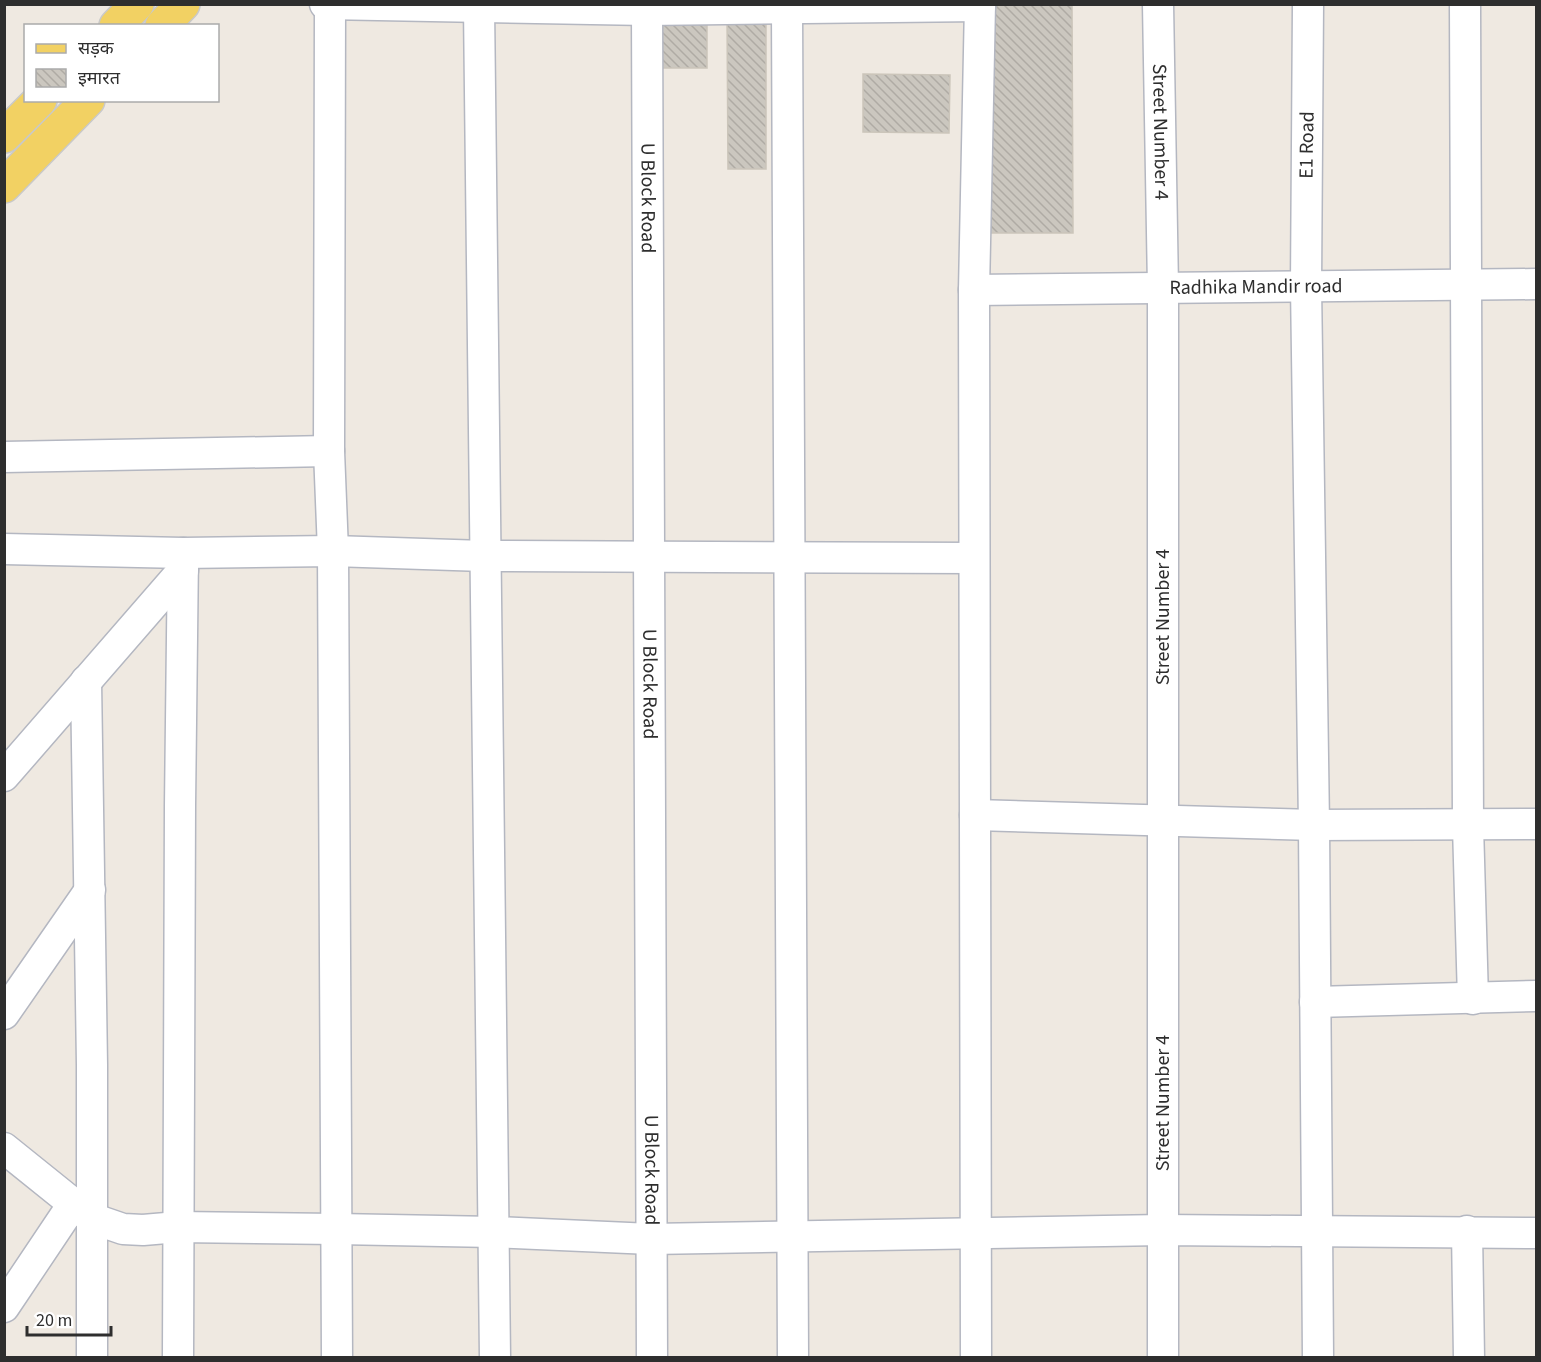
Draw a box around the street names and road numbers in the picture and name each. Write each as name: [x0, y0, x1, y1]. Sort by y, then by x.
street label: Street Number 4: [1145, 64, 1175, 201]
street label: E1 Road: [1292, 111, 1322, 179]
street label: U Block Road: [633, 143, 662, 253]
street label: Radhika Mandir road: [1169, 272, 1343, 302]
street label: Street Number 4: [1149, 549, 1177, 685]
street label: U Block Road: [635, 629, 664, 739]
street label: Street Number 4: [1149, 1035, 1177, 1171]
street label: U Block Road: [637, 1115, 666, 1225]

